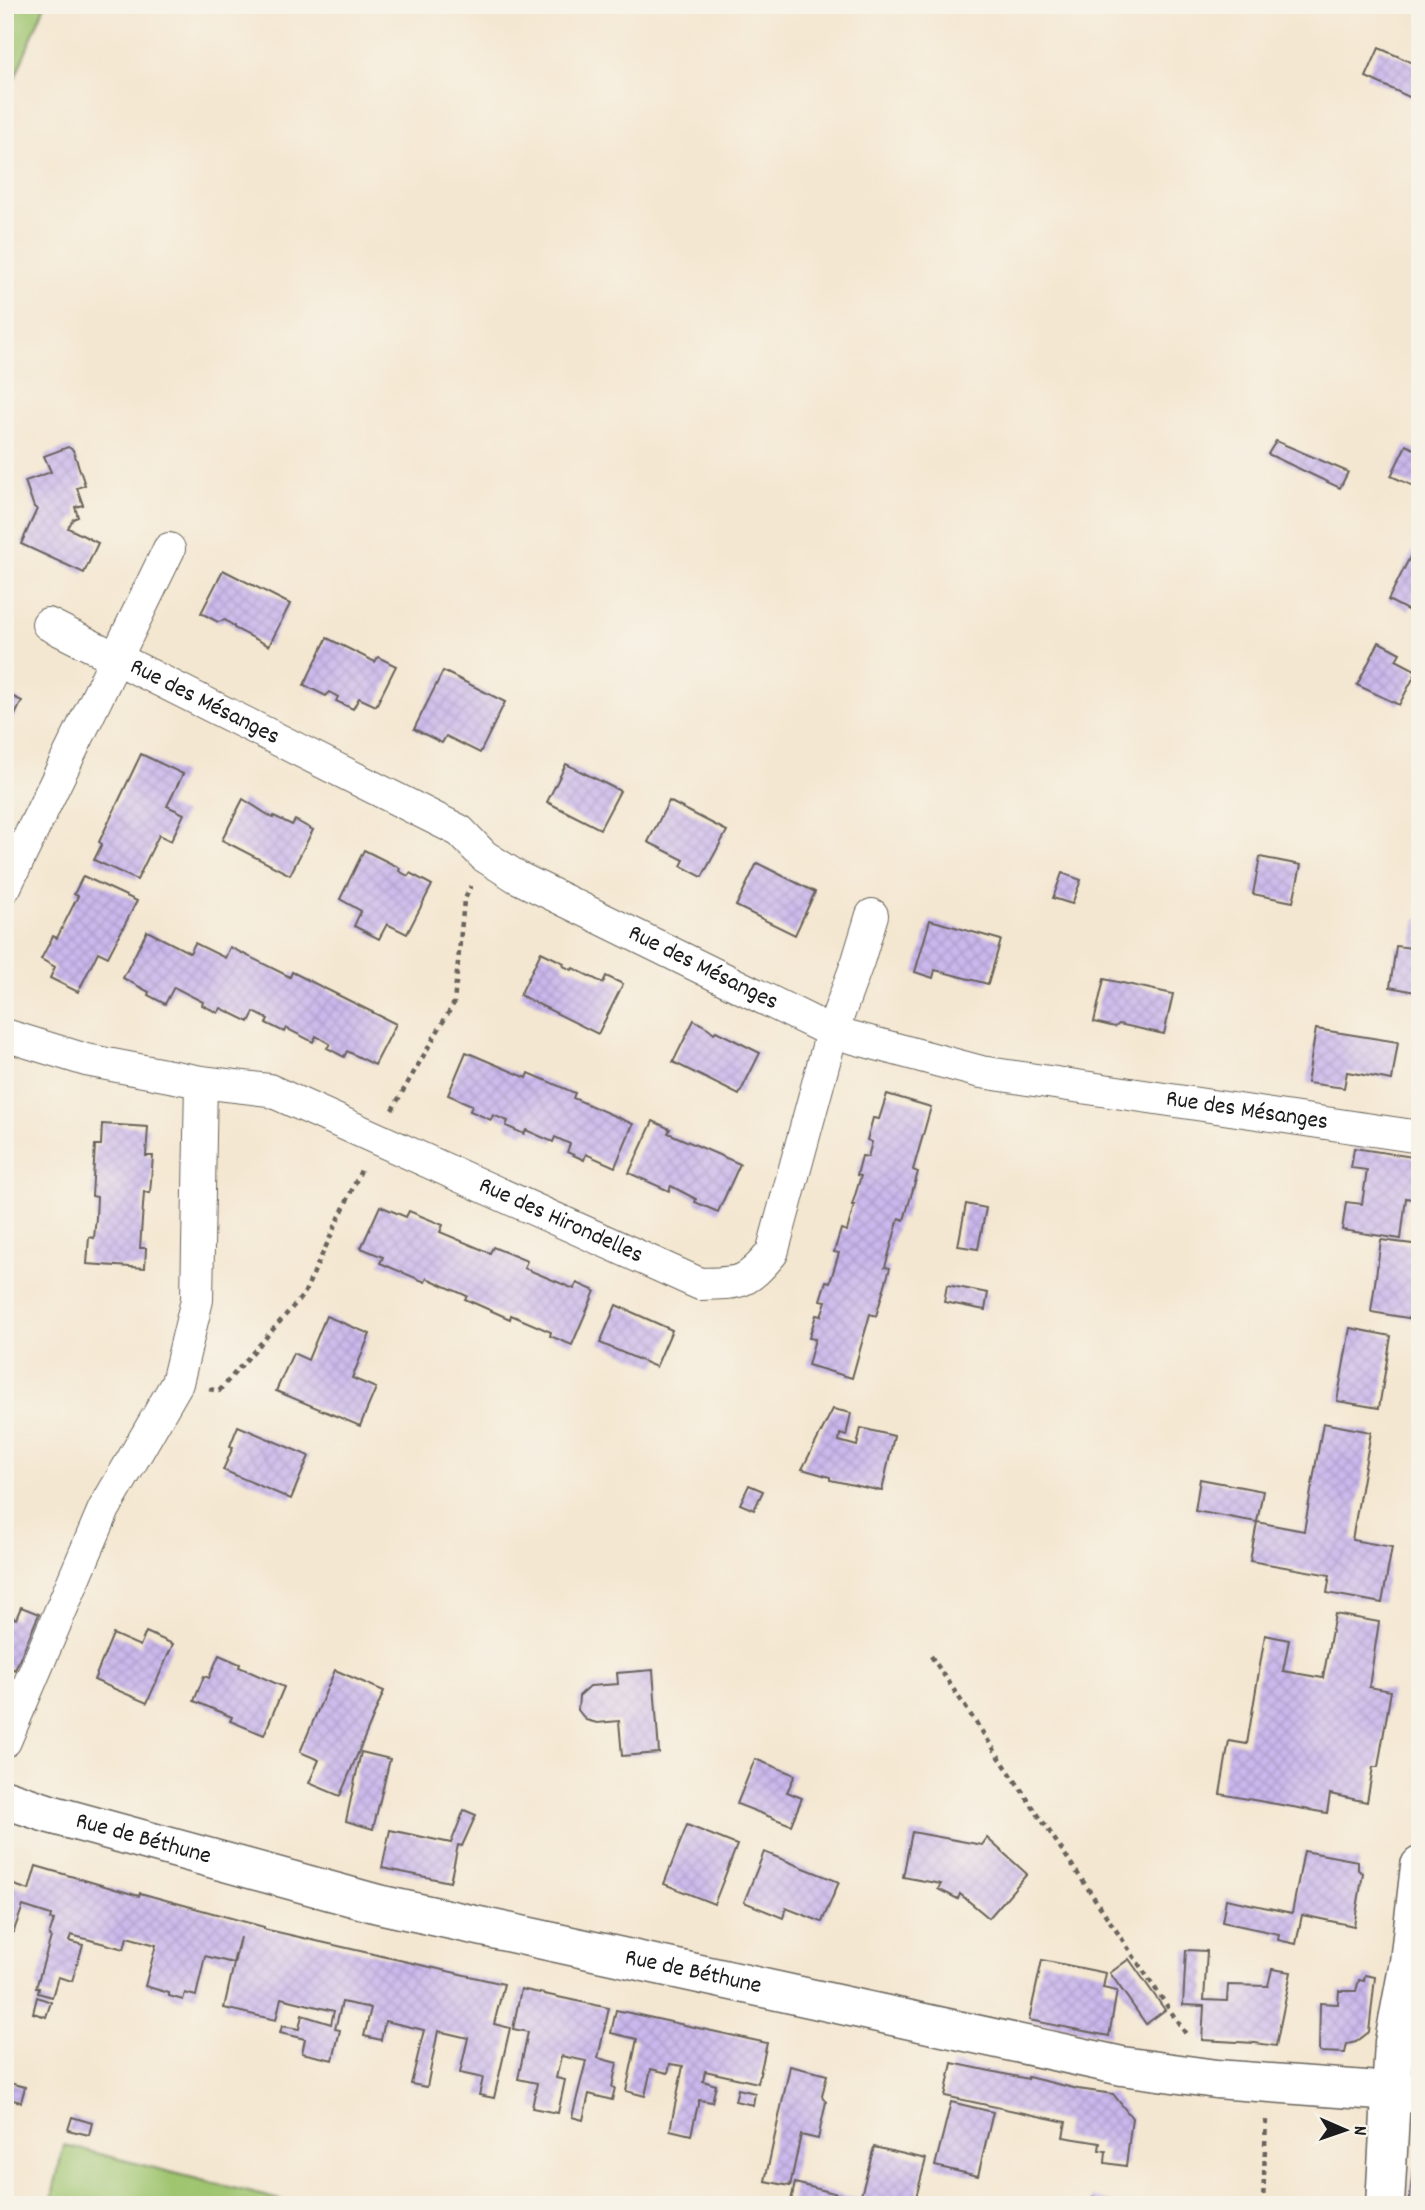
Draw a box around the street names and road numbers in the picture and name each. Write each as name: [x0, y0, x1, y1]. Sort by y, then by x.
street label: Rue des Mésanges: [124, 651, 285, 754]
street label: Rue des Mésanges: [622, 917, 784, 1020]
street label: Rue des Mésanges: [1163, 1083, 1330, 1140]
street label: Rue des Hirondelles: [473, 1169, 648, 1273]
street label: Rue de Béthune: [72, 1805, 215, 1874]
street label: Rue de Béthune: [621, 1941, 765, 2004]

